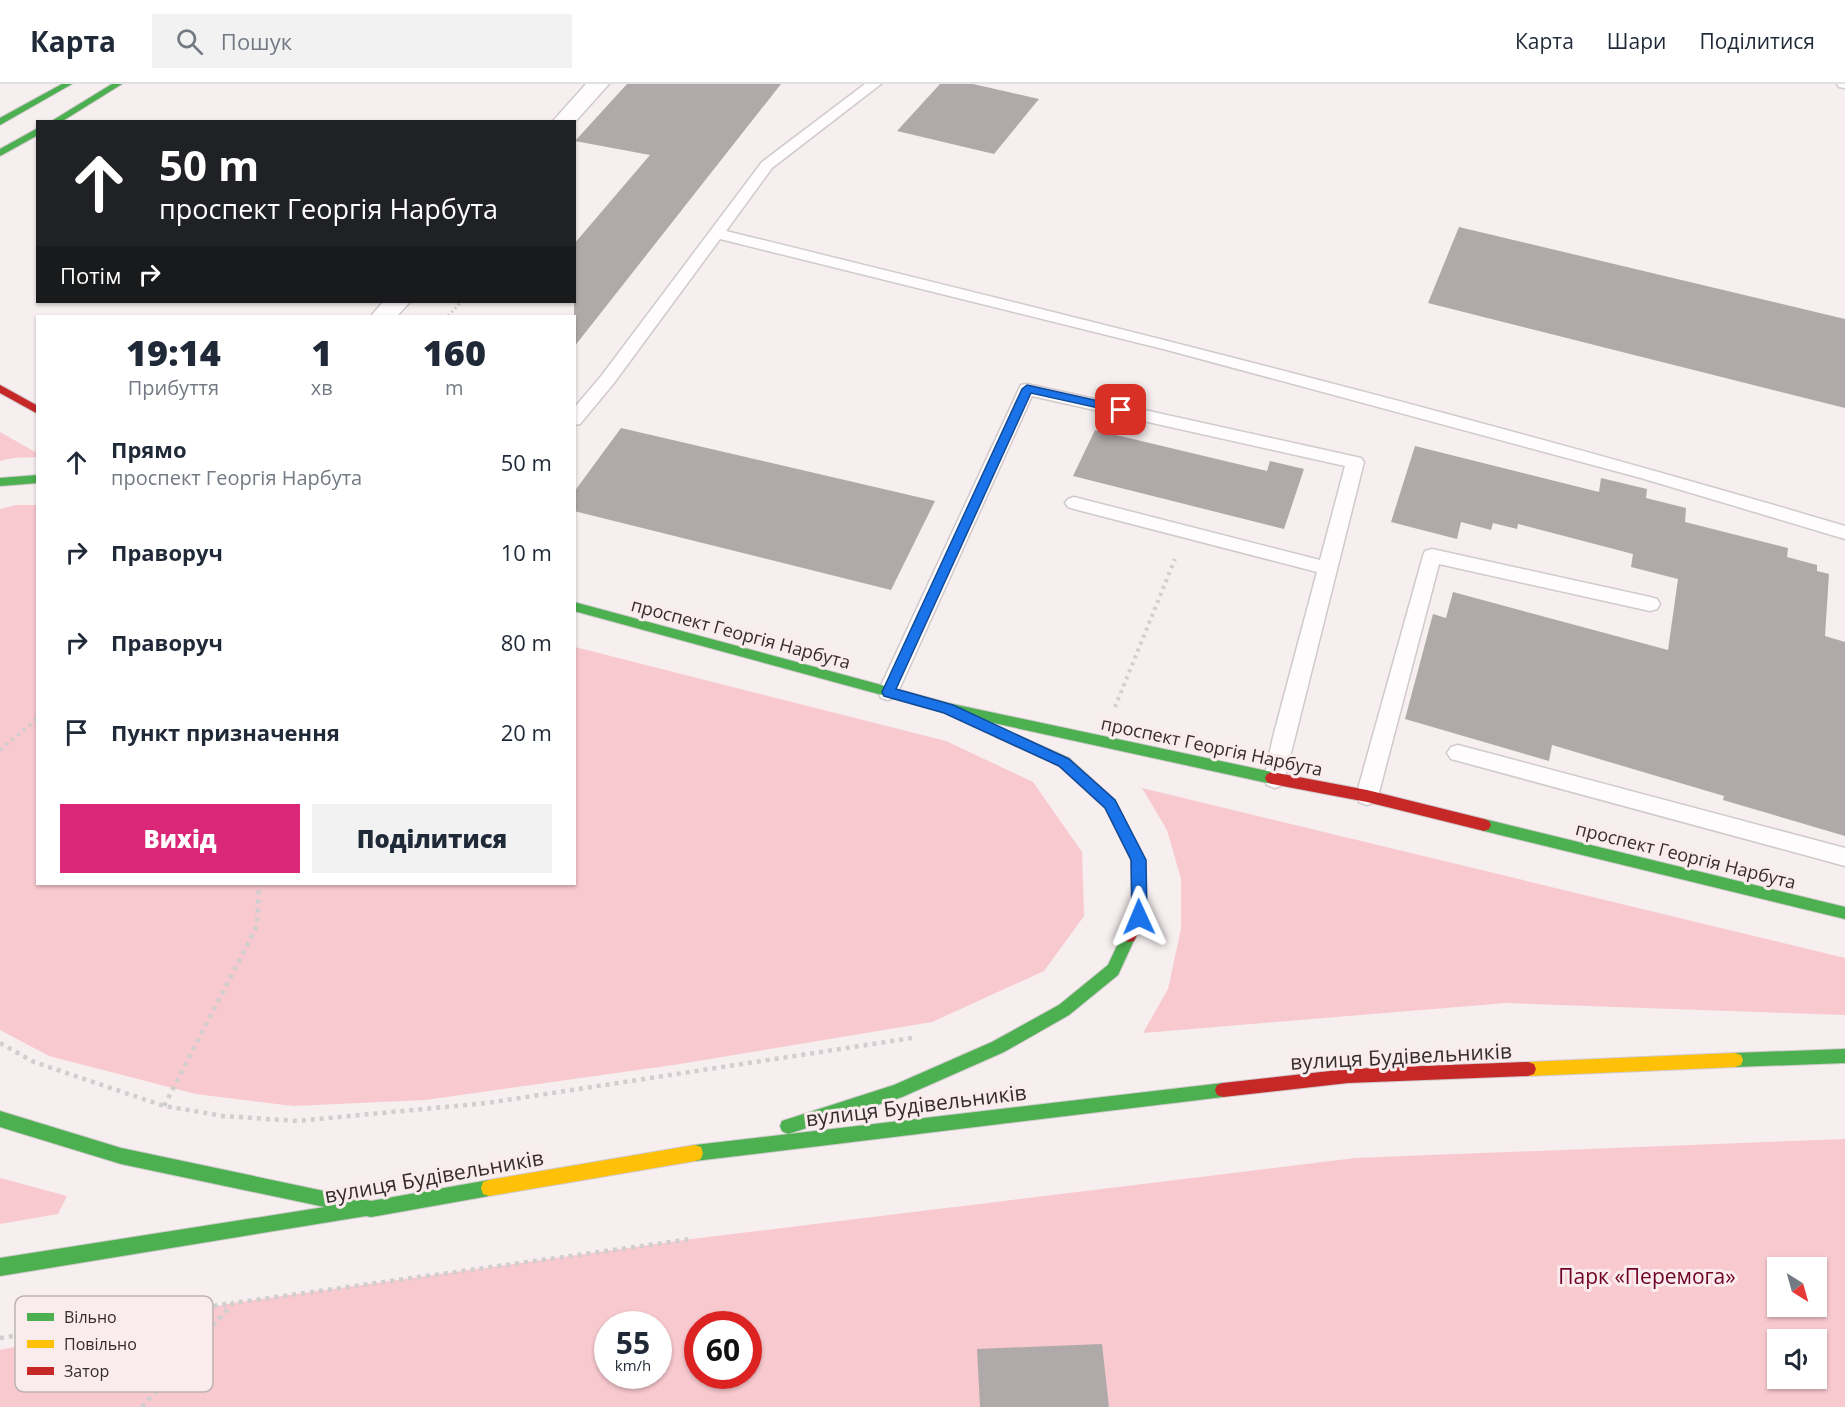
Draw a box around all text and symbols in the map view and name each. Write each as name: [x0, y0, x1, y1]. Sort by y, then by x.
search box: [152, 14, 572, 68]
text: Карта: [30, 22, 116, 60]
icon: search: [173, 25, 206, 58]
text: Пошук: [221, 26, 292, 56]
text: Карта: [1515, 27, 1574, 55]
text: Шари: [1607, 27, 1666, 55]
text: Поділитися: [1699, 27, 1815, 55]
text: 50 m: [159, 136, 259, 193]
icon: ahead: [60, 144, 138, 222]
text: проспект Георгія Нарбута: [159, 190, 498, 227]
icon: right: [133, 258, 166, 291]
text: Потім: [60, 260, 121, 290]
text: 19:14: [126, 328, 221, 377]
text: 1: [311, 328, 332, 377]
text: 160: [423, 328, 486, 377]
text: Прибуття: [128, 374, 219, 401]
text: хв: [311, 374, 333, 401]
text: m: [445, 374, 464, 401]
pin: [1095, 384, 1146, 435]
icon: arrive: [1104, 393, 1137, 426]
text: Прямо: [111, 434, 187, 464]
icon: ahead: [60, 446, 93, 479]
text: 50 m: [501, 447, 552, 477]
text: проспект Георгія Нарбута: [111, 464, 362, 491]
icon: right: [60, 536, 93, 569]
text: Праворуч: [111, 537, 223, 567]
text: 10 m: [501, 537, 552, 567]
street label: проспект Георгія Нарбута: [629, 592, 853, 674]
icon: right: [60, 626, 93, 659]
text: Праворуч: [111, 627, 223, 657]
text: 80 m: [501, 627, 552, 657]
street label: проспект Георгія Нарбута: [1099, 711, 1325, 781]
icon: arrive: [60, 716, 93, 749]
text: Пункт призначення: [111, 717, 340, 747]
text: 20 m: [501, 717, 552, 747]
button: Вихід: [60, 804, 300, 873]
button: Поділитися: [312, 804, 552, 873]
street label: проспект Георгія Нарбута: [1573, 816, 1799, 894]
position arrow: [1107, 885, 1171, 949]
street label: вулиця Будівельників: [1289, 1036, 1513, 1076]
street label: вулиця Будівельників: [804, 1078, 1028, 1132]
street label: вулиця Будівельників: [322, 1143, 546, 1209]
north arrow: [1767, 1257, 1827, 1317]
map controls: [1767, 1257, 1827, 1389]
park label: Парк «Перемога»: [1558, 1262, 1736, 1290]
legend: [15, 1296, 213, 1392]
text: Вільно: [64, 1306, 117, 1328]
speed limit sign: 60: [684, 1311, 762, 1389]
text: 55: [616, 1322, 650, 1363]
button: sound: [1767, 1329, 1827, 1389]
text: Повільно: [64, 1333, 137, 1355]
text: km/h: [615, 1355, 651, 1375]
text: Затор: [64, 1360, 109, 1382]

